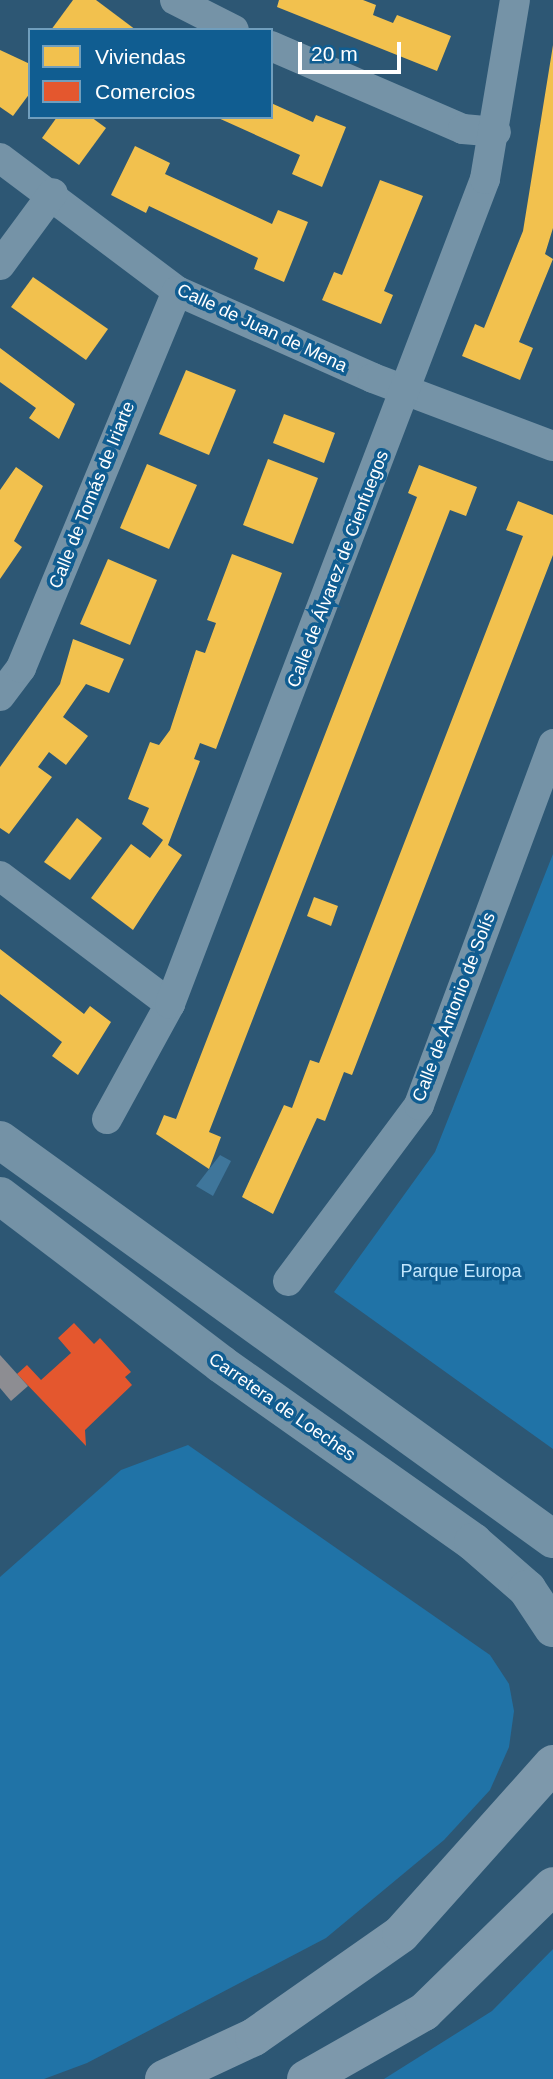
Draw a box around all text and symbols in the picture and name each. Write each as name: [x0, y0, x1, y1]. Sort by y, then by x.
legend: [28, 28, 273, 119]
scale bar: [301, 28, 404, 72]
text: 20 m: [311, 42, 358, 65]
text: Viviendas: [95, 45, 186, 68]
text: Comercios: [95, 80, 195, 103]
street label: Calle de Juan de Mena: [174, 279, 350, 377]
street label: Calle de Tomás de Iriarte: [45, 398, 139, 592]
street label: Calle de Álvarez de Cienfuegos: [283, 447, 393, 691]
street label: Calle de Antonio de Solís: [408, 909, 500, 1105]
park label: Parque Europa: [400, 1260, 522, 1282]
street label: Carretera de Loeches: [204, 1348, 360, 1466]

